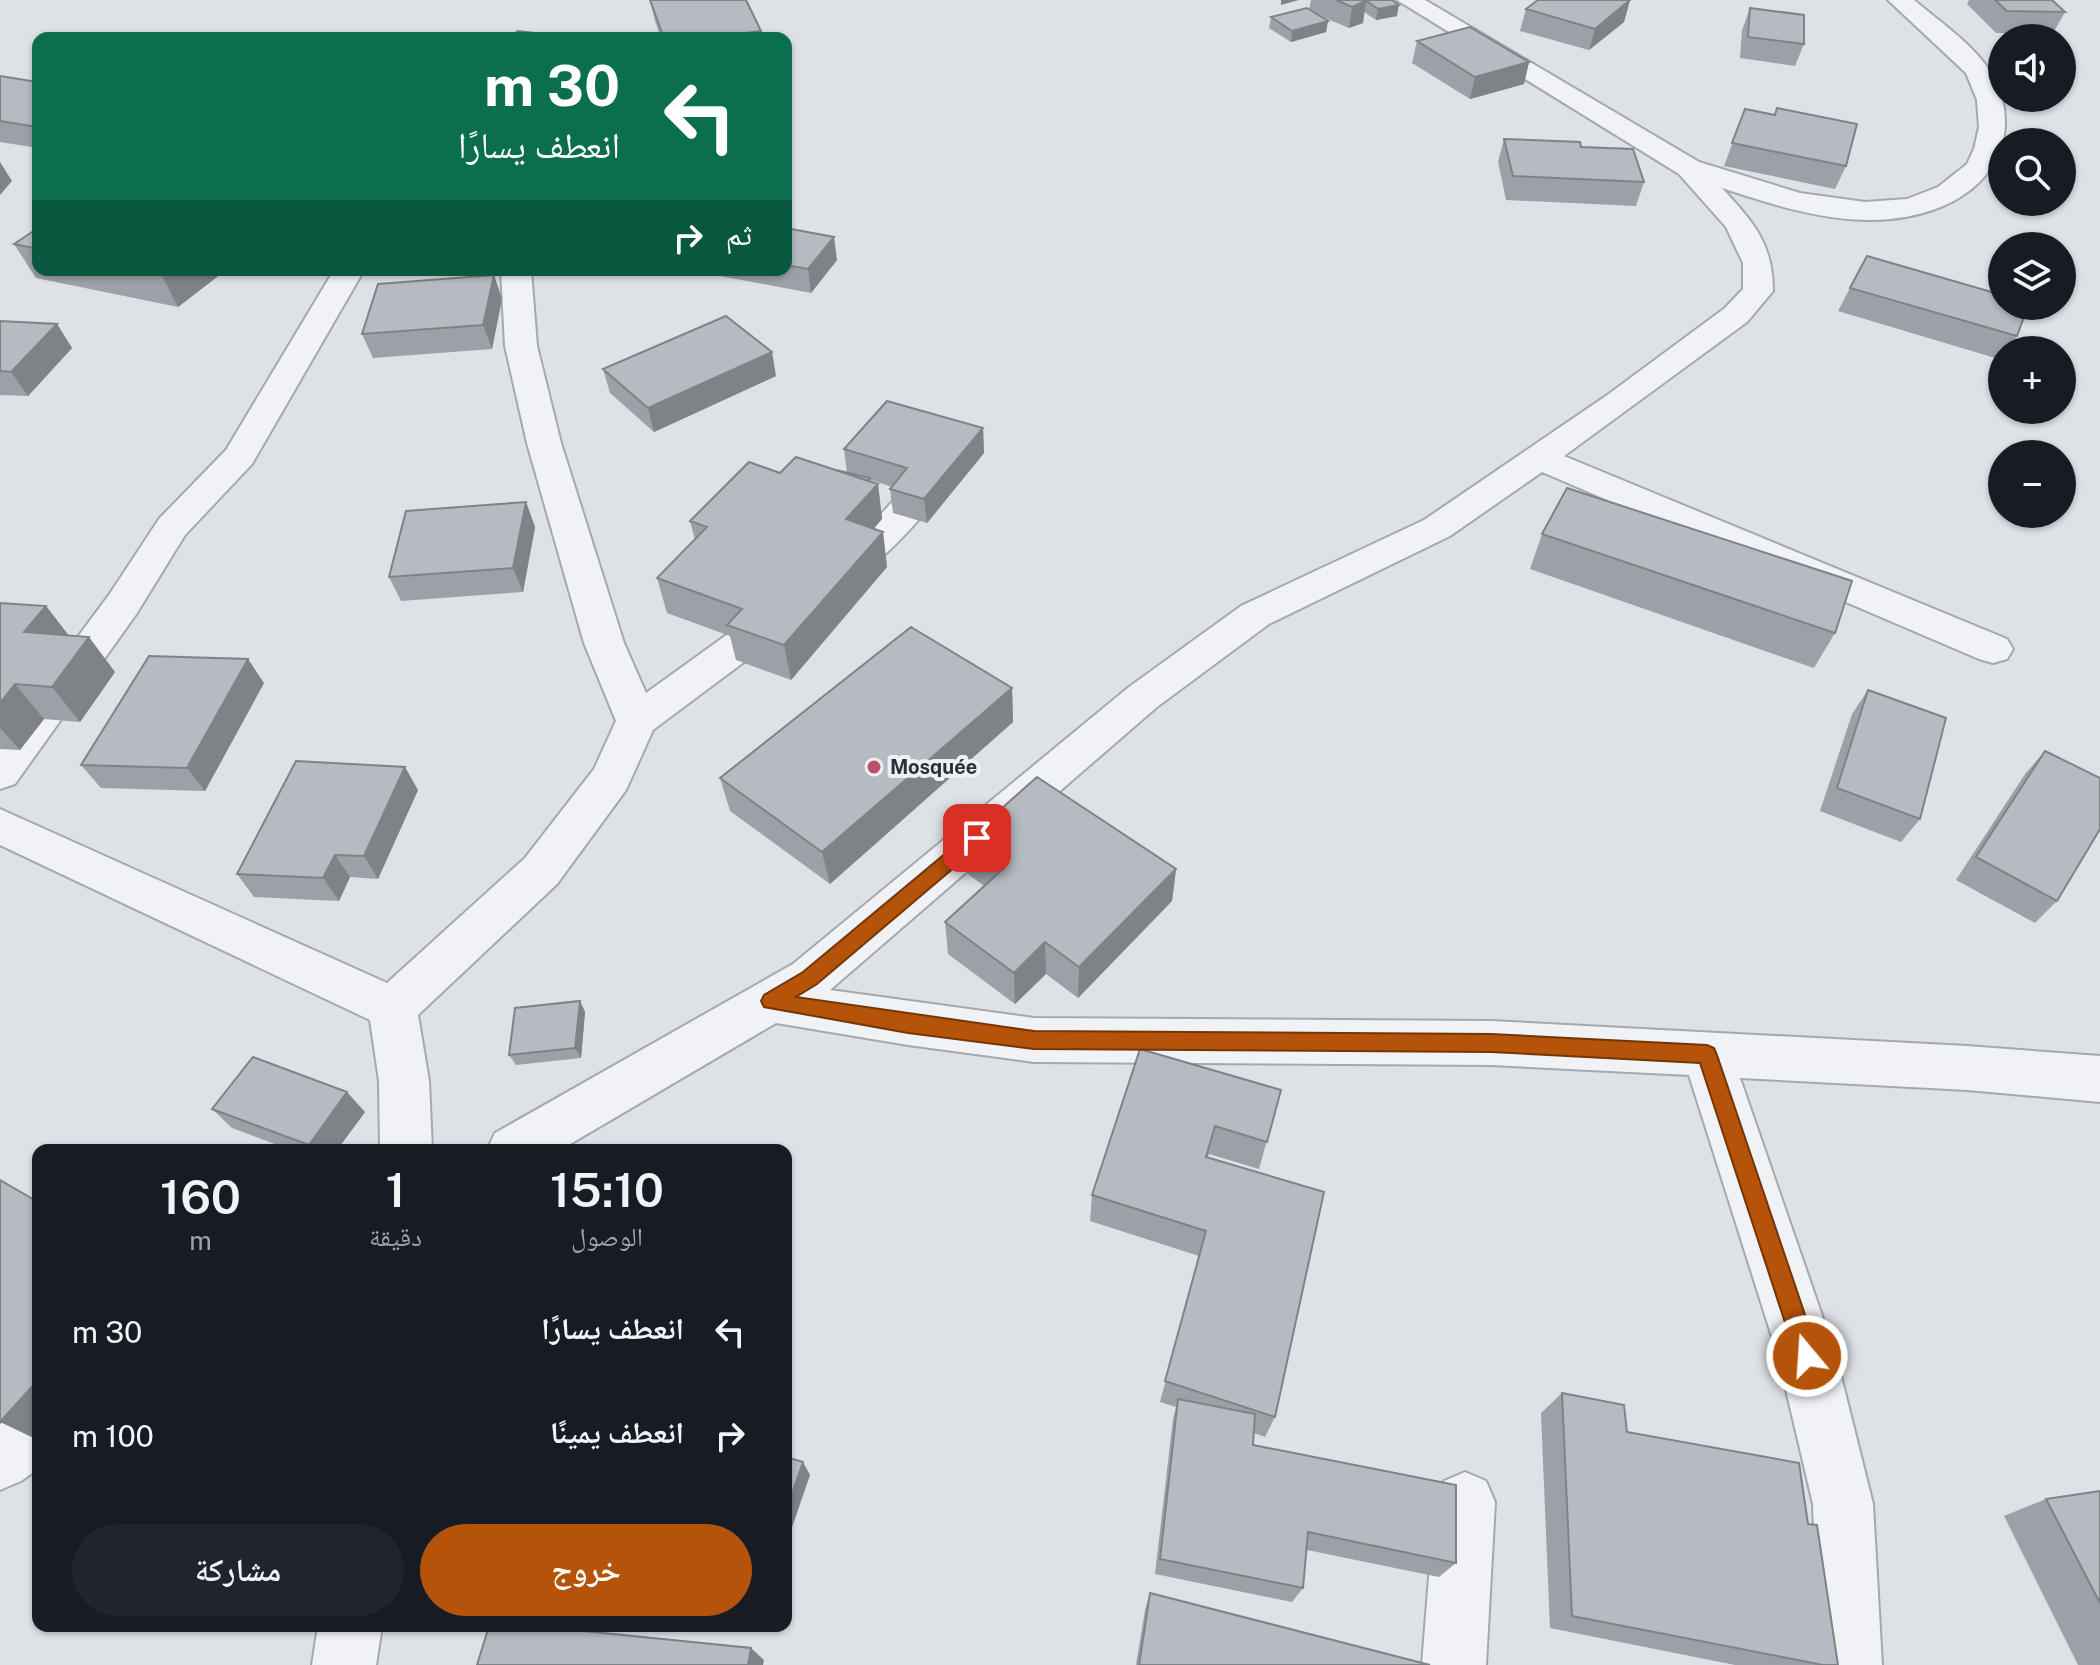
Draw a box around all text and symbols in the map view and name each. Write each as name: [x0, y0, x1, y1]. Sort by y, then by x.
map controls: [1988, 24, 2076, 528]
button: sound: [1988, 24, 2076, 112]
text: 30 m: [484, 53, 620, 119]
icon: left: [648, 64, 752, 168]
text: انعطف يسارًا: [458, 124, 620, 166]
button: search: [1988, 128, 2076, 216]
icon: right: [666, 216, 710, 260]
text: ثم: [726, 216, 752, 252]
button: layers: [1988, 232, 2076, 320]
button: +: [1988, 336, 2076, 424]
button: −: [1988, 440, 2076, 528]
place label: Mosquée: [890, 755, 977, 779]
marker: Mosquée: [865, 758, 883, 776]
pin: [943, 804, 1011, 872]
icon: arrive: [955, 816, 999, 860]
text: 1: [385, 1161, 406, 1218]
text: 15:10: [550, 1161, 664, 1218]
text: 160: [160, 1168, 241, 1225]
text: دقيقة: [369, 1221, 422, 1252]
text: الوصول: [571, 1221, 643, 1252]
text: m: [189, 1225, 212, 1256]
text: انعطف يسارًا: [541, 1310, 684, 1346]
icon: left: [708, 1310, 752, 1354]
text: 30 m: [72, 1314, 142, 1350]
position arrow: [1765, 1314, 1849, 1398]
text: انعطف يمينًا: [550, 1414, 684, 1450]
icon: right: [708, 1414, 752, 1458]
text: 100 m: [72, 1418, 154, 1454]
button: مشاركة: [72, 1524, 404, 1616]
button: خروج: [420, 1524, 752, 1616]

